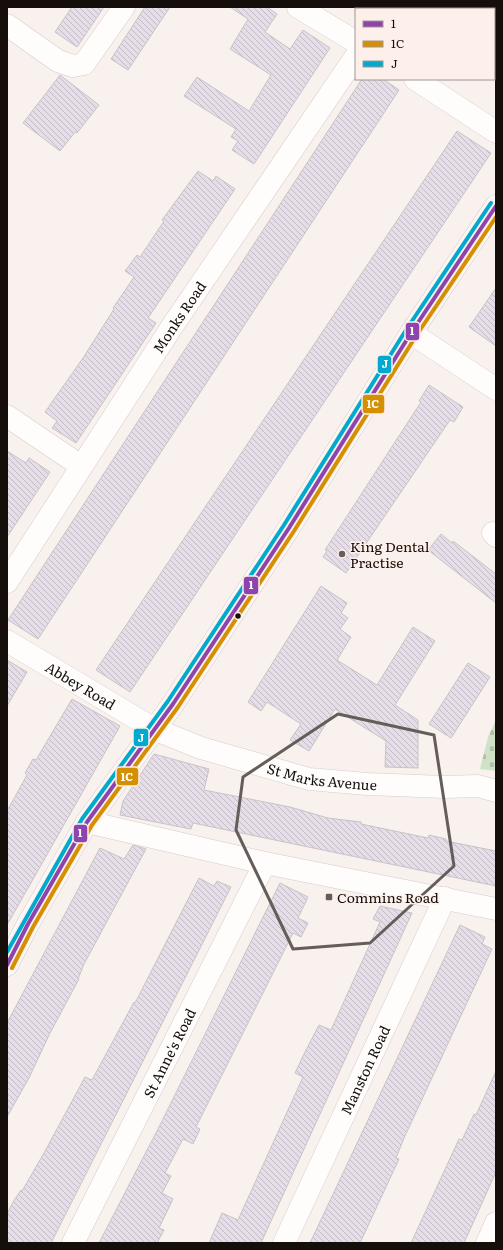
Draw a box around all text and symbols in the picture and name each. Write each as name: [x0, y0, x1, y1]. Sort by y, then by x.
legend: [355, 8, 495, 80]
text: 1: [391, 14, 396, 32]
text: 1C: [391, 34, 404, 52]
text: J: [391, 54, 398, 72]
street label: Monks Road: [148, 276, 210, 357]
line badge: 1: [405, 322, 420, 341]
text: 1: [410, 322, 415, 338]
line badge: J: [377, 355, 392, 374]
text: J: [382, 355, 389, 371]
line badge: 1C: [362, 394, 385, 414]
text: 1C: [367, 395, 379, 411]
place label: King Dental Practise: [350, 536, 430, 572]
marker: King Dental Practise: [337, 549, 347, 559]
line badge: 1: [243, 576, 259, 595]
text: 1: [249, 576, 254, 592]
unlabelled marker: [233, 611, 243, 621]
street label: Abbey Road: [42, 656, 120, 714]
line badge: J: [133, 728, 149, 747]
text: J: [138, 729, 145, 745]
street label: St Marks Avenue: [265, 758, 377, 794]
line badge: 1C: [116, 767, 139, 786]
text: 1C: [121, 768, 133, 784]
line badge: 1: [73, 824, 88, 843]
text: 1: [78, 824, 83, 840]
place label: Commins Road: [337, 887, 439, 907]
marker: Commins Road: [324, 892, 334, 902]
street label: St Anne's Road: [138, 1004, 200, 1101]
street label: Manston Road: [335, 1022, 394, 1118]

